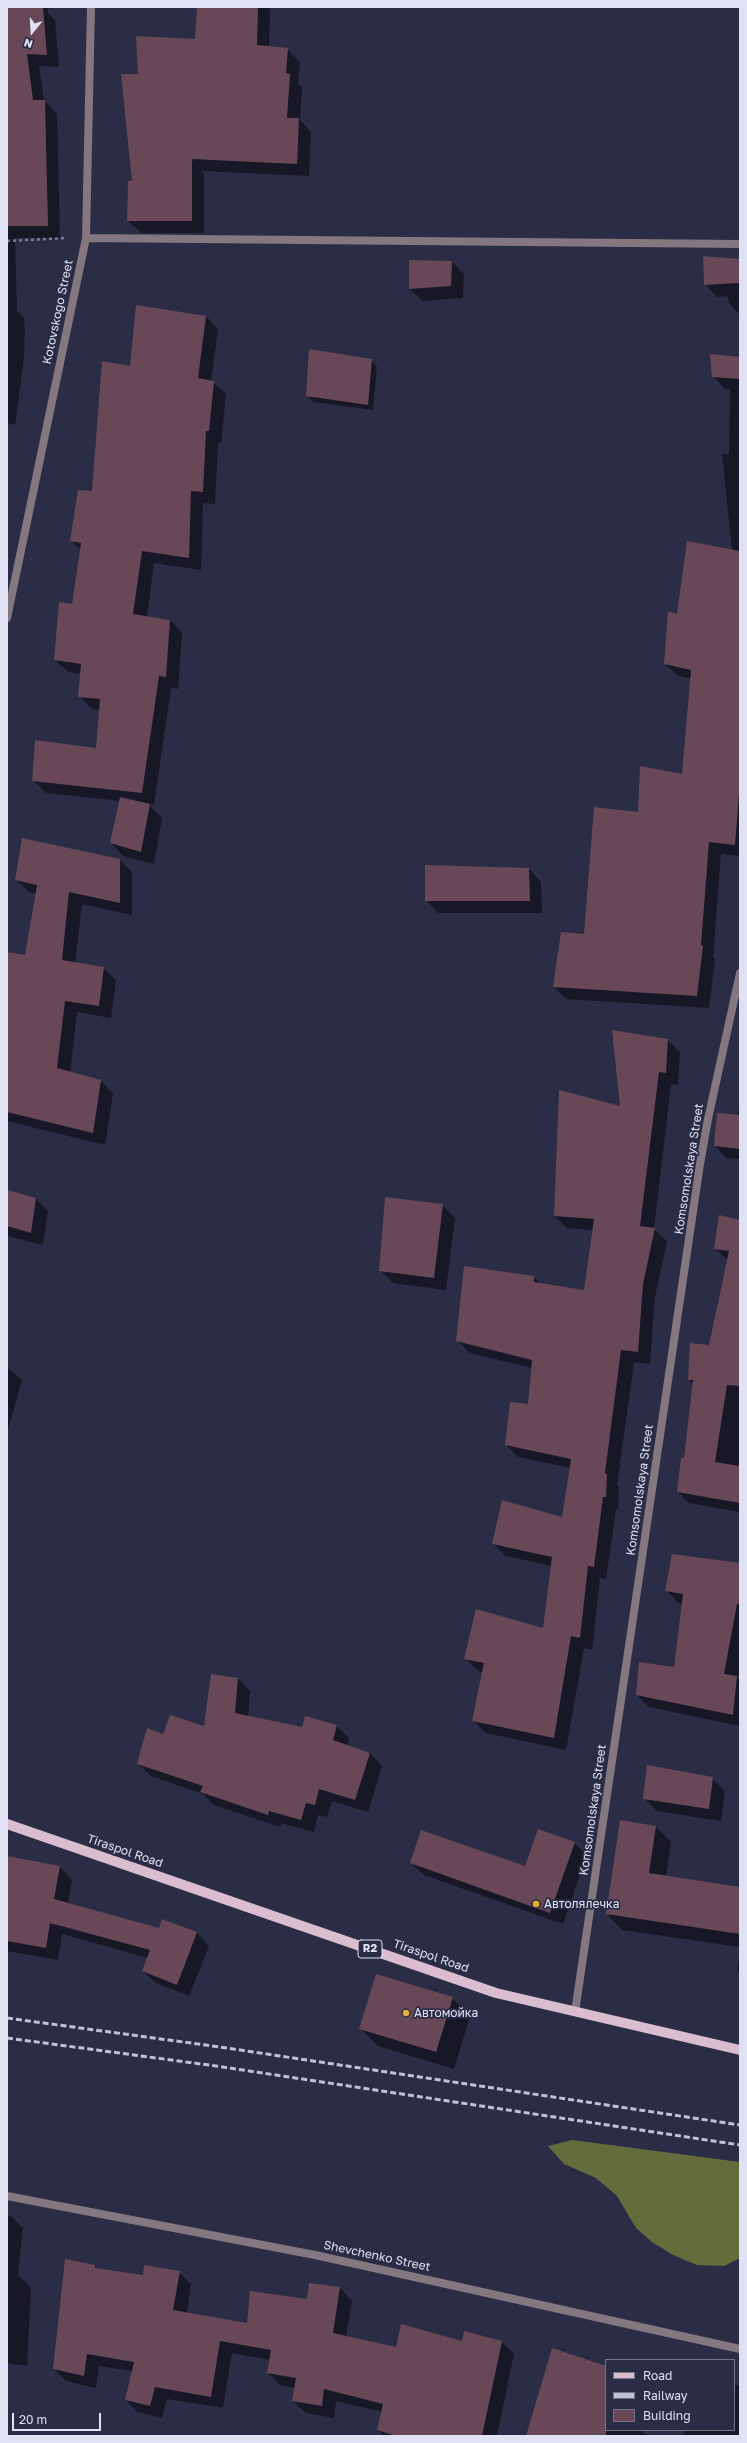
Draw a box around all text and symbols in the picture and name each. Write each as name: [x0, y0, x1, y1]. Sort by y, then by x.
north arrow: [12, 12, 52, 52]
text: N: [22, 36, 34, 51]
street label: Kotovskogo Street: [40, 258, 76, 366]
street label: Komsomolskaya Street: [672, 1103, 706, 1235]
street label: Komsomolskaya Street: [624, 1423, 656, 1557]
street label: Komsomolskaya Street: [577, 1743, 609, 1877]
street label: Tiraspol Road: [85, 1831, 165, 1871]
place label: Автолялечка: [544, 1897, 620, 1911]
marker: Автолялечка: [531, 1899, 541, 1909]
street label: Tiraspol Road: [391, 1936, 471, 1976]
road number: R2: [358, 1940, 382, 1958]
place label: Автомойка: [414, 2006, 478, 2020]
marker: Автомойка: [401, 2008, 411, 2018]
street label: Shevchenko Street: [322, 2238, 432, 2274]
legend: [605, 2359, 735, 2431]
text: Road: [643, 2368, 672, 2383]
text: Railway: [643, 2388, 688, 2403]
scale bar: [14, 2405, 103, 2431]
text: Building: [643, 2408, 691, 2423]
text: 20 m: [19, 2412, 47, 2427]

